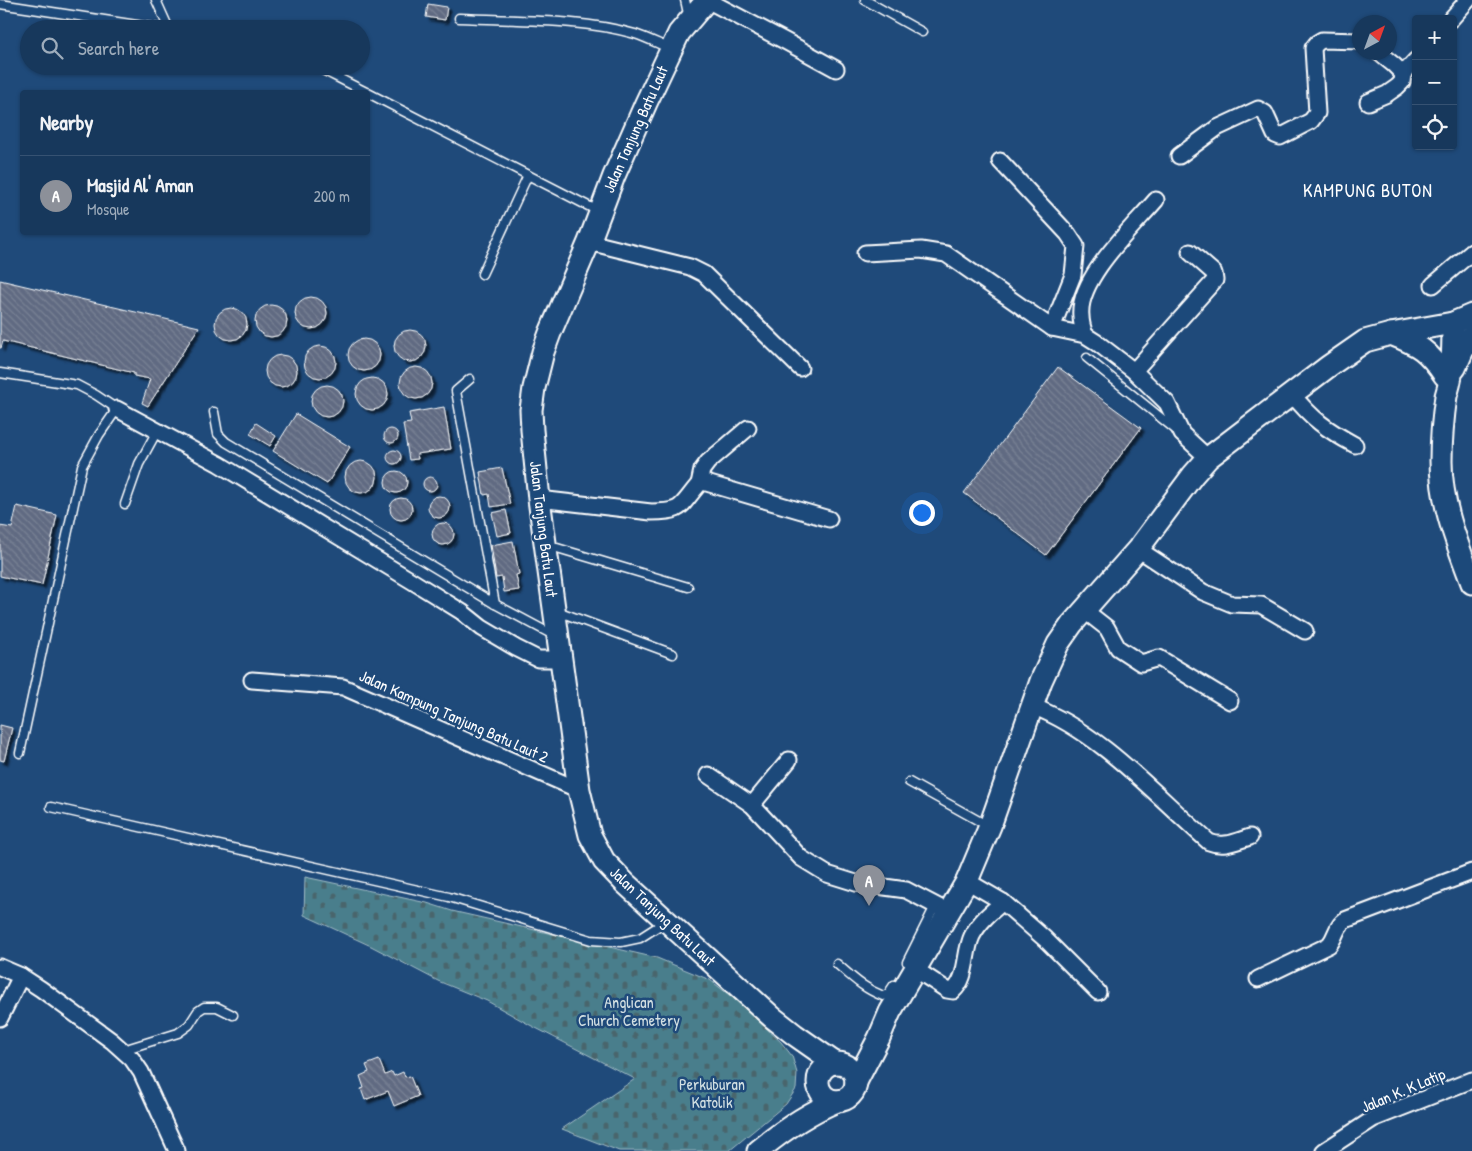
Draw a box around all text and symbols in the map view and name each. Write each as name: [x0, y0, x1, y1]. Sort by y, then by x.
north arrow: [1352, 15, 1397, 60]
map controls: [1412, 15, 1457, 150]
button: +: [1412, 15, 1457, 60]
search box: [20, 20, 370, 75]
icon: search: [38, 34, 66, 62]
text: Search here: [78, 35, 159, 61]
button: −: [1412, 60, 1457, 105]
street label: Jalan Tanjung Batu Laut: [597, 62, 673, 196]
button: locate: [1412, 105, 1457, 150]
text: Nearby: [40, 108, 93, 137]
text: Masjid Al' Aman: [87, 172, 194, 198]
district label: KAMPUNG BUTON: [1303, 178, 1433, 203]
text: A: [52, 185, 60, 207]
text: 200 m: [314, 185, 350, 207]
text: Mosque: [87, 198, 129, 220]
street label: Jalan Tanjung Batu Laut: [525, 460, 563, 599]
your location: [909, 500, 935, 526]
street label: Jalan Kampung Tanjung Batu Laut 2: [356, 664, 553, 768]
street label: Jalan Tanjung Batu Laut: [605, 861, 721, 971]
pin: A: [853, 865, 885, 906]
park label: Anglican Church Cemetery: [578, 991, 680, 1031]
street label: Jalan K. K Latip: [1358, 1062, 1449, 1118]
park label: Perkuburan Katolik: [679, 1073, 745, 1113]

